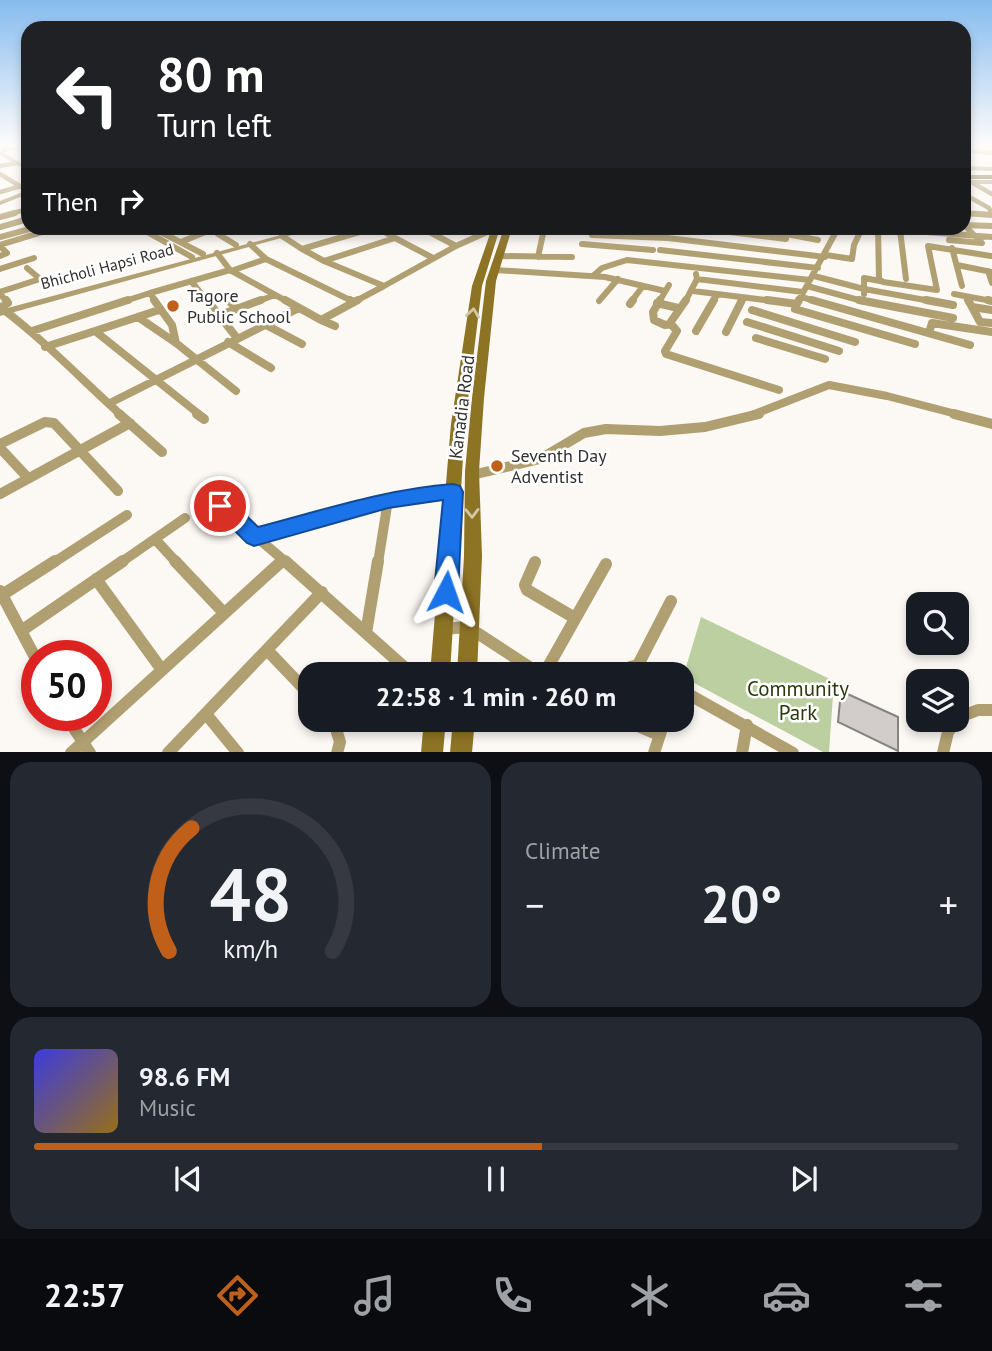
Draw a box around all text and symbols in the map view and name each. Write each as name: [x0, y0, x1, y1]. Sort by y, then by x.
text: 80 m: [157, 42, 264, 106]
icon: left: [42, 49, 133, 140]
text: Turn left: [157, 104, 272, 146]
icon: right: [112, 182, 150, 220]
text: Then: [42, 185, 98, 218]
street label: Bhicholi Hapsi Road: [38, 239, 176, 293]
place label: Tagore Public School: [187, 284, 291, 328]
marker: Tagore Public School: [165, 298, 181, 314]
one-way arrow: [465, 307, 480, 319]
street label: Kanadia Road: [444, 354, 479, 460]
place label: Seventh Day Adventist: [511, 444, 607, 488]
marker: Seventh Day Adventist: [489, 458, 505, 474]
pin: [190, 476, 250, 536]
icon: arrive: [201, 487, 239, 525]
one-way arrow: [464, 508, 480, 518]
position arrow: [409, 555, 483, 629]
map controls: [906, 592, 969, 732]
button: search: [906, 592, 969, 655]
speed limit sign: 50: [21, 640, 112, 731]
button: layers: [906, 669, 969, 732]
park label: Community Park: [747, 675, 849, 726]
text: 22:58 · 1 min · 260 m: [376, 680, 616, 713]
text: Climate: [525, 836, 600, 865]
text: 48: [209, 847, 292, 941]
text: 20°: [701, 870, 782, 937]
text: −: [525, 880, 544, 929]
text: +: [939, 880, 958, 929]
text: km/h: [223, 932, 278, 964]
text: 98.6 FM: [139, 1060, 230, 1093]
text: Music: [139, 1093, 196, 1122]
icon: previous: [169, 1160, 207, 1198]
icon: pause: [477, 1160, 515, 1198]
icon: next: [785, 1160, 823, 1198]
icon: directions: [213, 1271, 262, 1320]
icon: music: [350, 1271, 399, 1320]
icon: phone: [488, 1271, 537, 1320]
icon: climate: [625, 1271, 674, 1320]
icon: car: [762, 1271, 811, 1320]
icon: filters: [899, 1271, 948, 1320]
text: 22:57: [44, 1274, 125, 1316]

